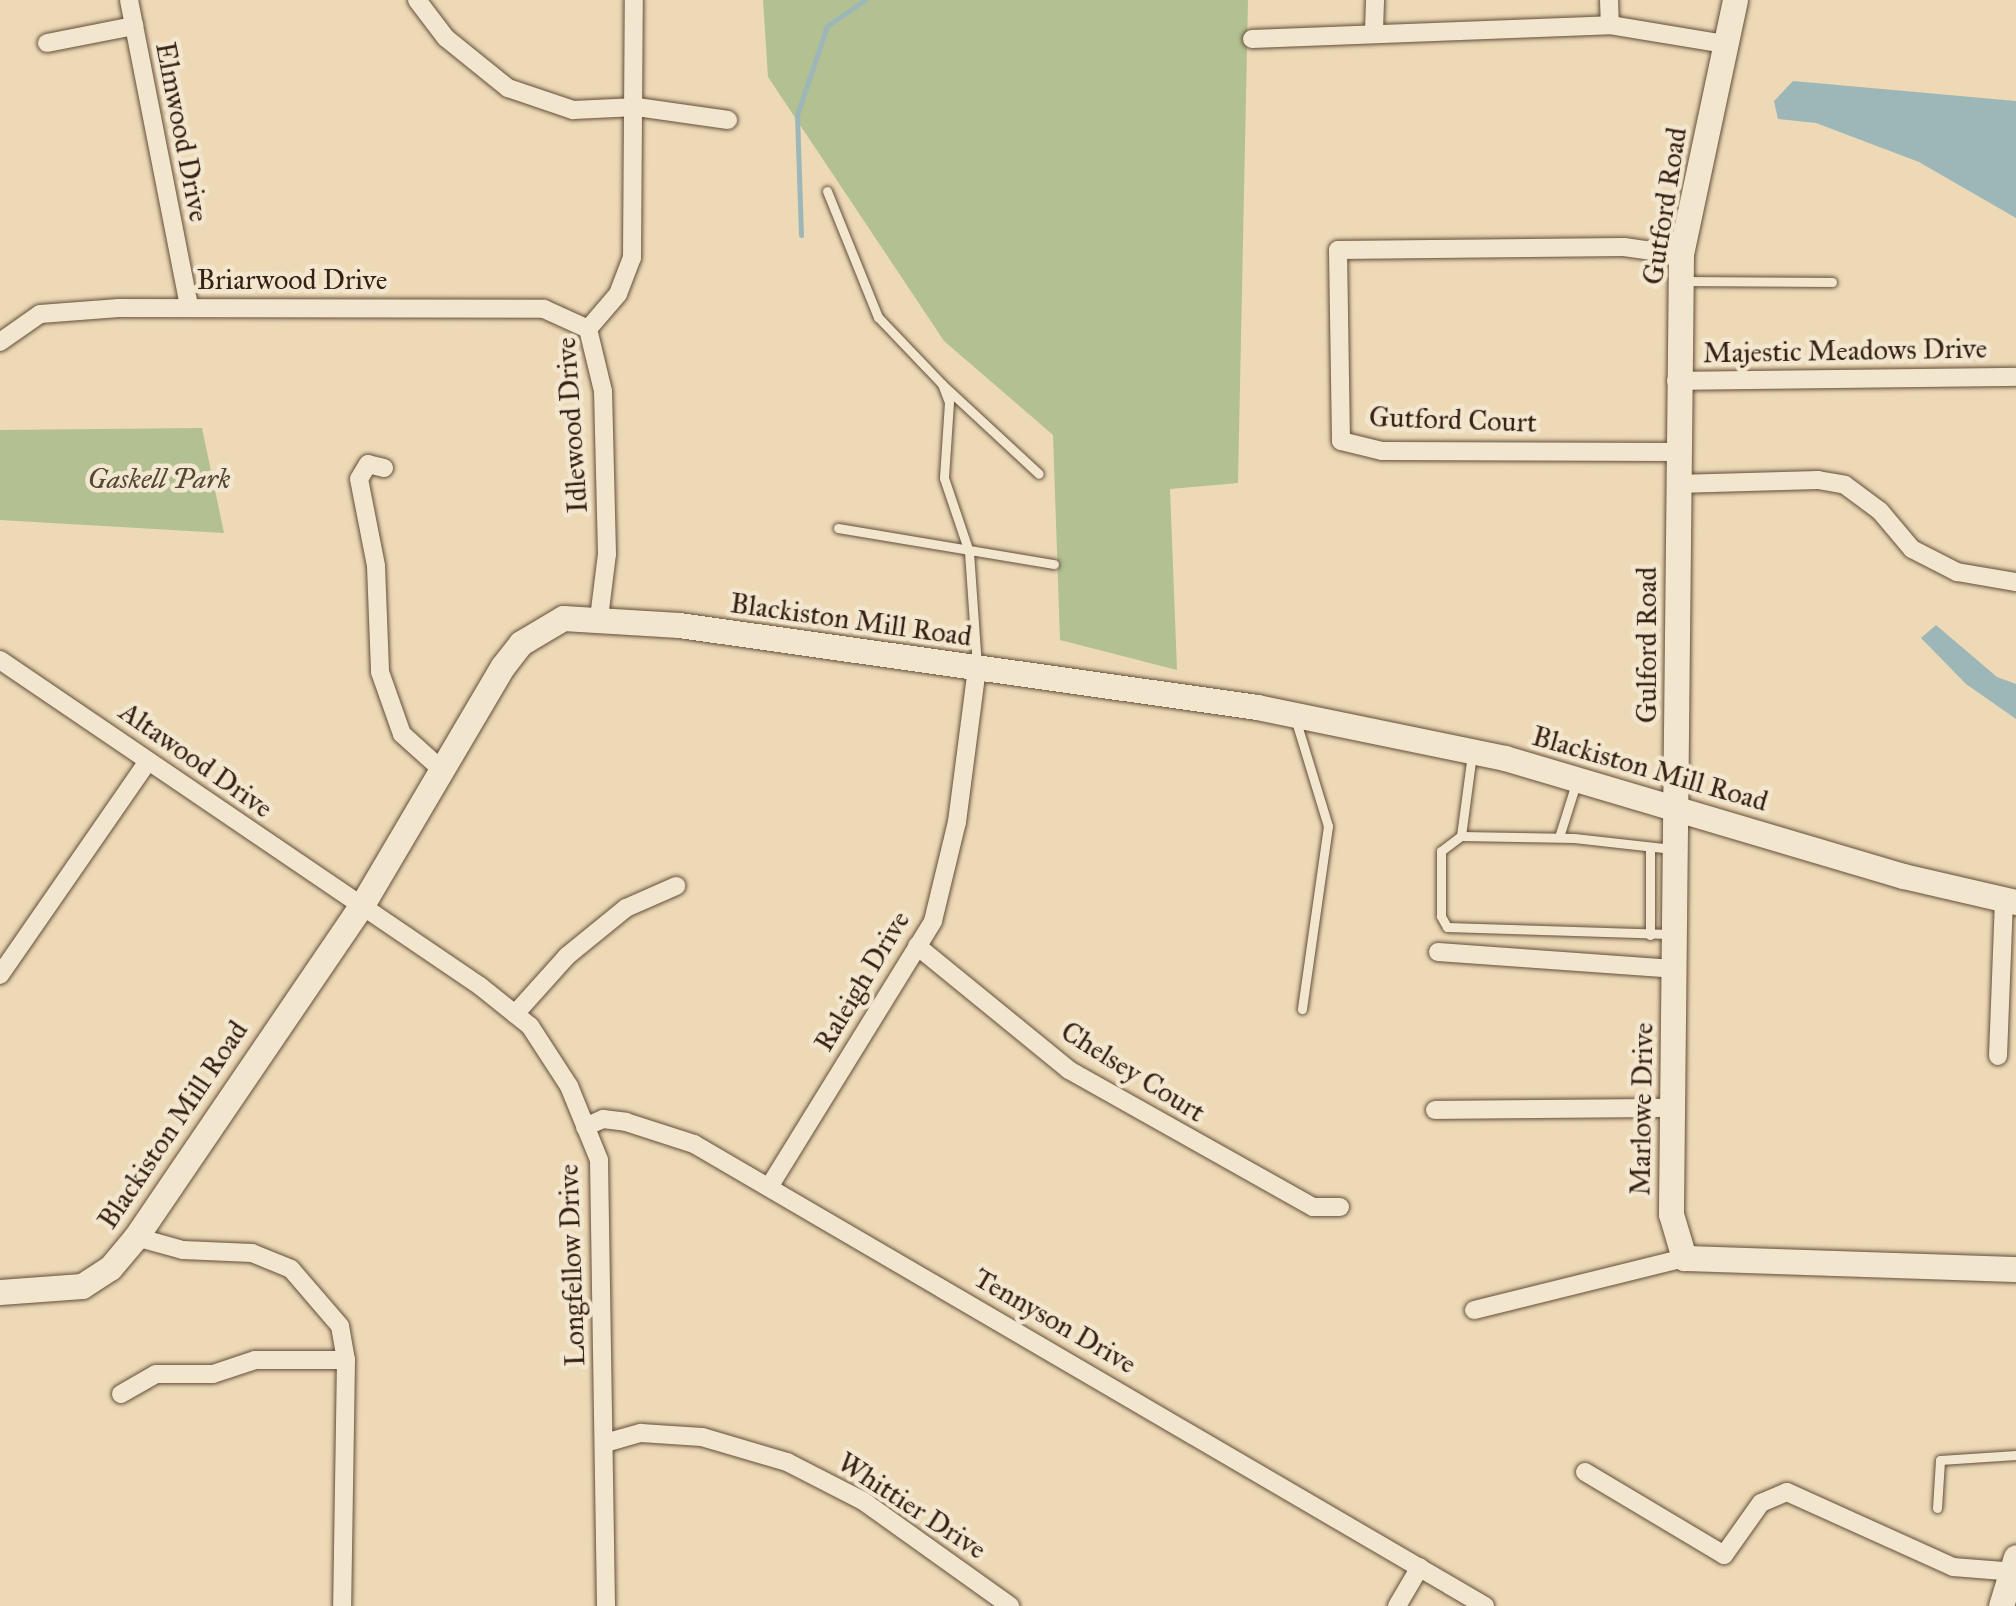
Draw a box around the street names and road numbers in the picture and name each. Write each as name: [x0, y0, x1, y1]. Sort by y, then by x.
street label: Elmwood Drive: [148, 39, 216, 225]
street label: Gutford Road: [1636, 125, 1694, 287]
street label: Briarwood Drive: [197, 263, 387, 297]
street label: Majestic Meadows Drive: [1703, 332, 1987, 370]
street label: Idlewood Drive: [549, 336, 595, 514]
street label: Gutford Court: [1368, 400, 1538, 440]
street label: Gulford Road: [1630, 567, 1664, 723]
street label: Blackiston Mill Road: [728, 586, 974, 654]
street label: Altawood Drive: [113, 695, 279, 825]
street label: Blackiston Mill Road: [1528, 719, 1772, 819]
street label: Raleigh Drive: [807, 905, 917, 1057]
street label: Chelsey Court: [1055, 1014, 1211, 1130]
street label: Blackiston Mill Road: [91, 1015, 255, 1235]
street label: Marlowe Drive: [1624, 1022, 1660, 1196]
street label: Longfellow Drive: [552, 1163, 592, 1367]
street label: Tennyson Drive: [968, 1261, 1142, 1381]
street label: Whittier Drive: [831, 1446, 993, 1566]

